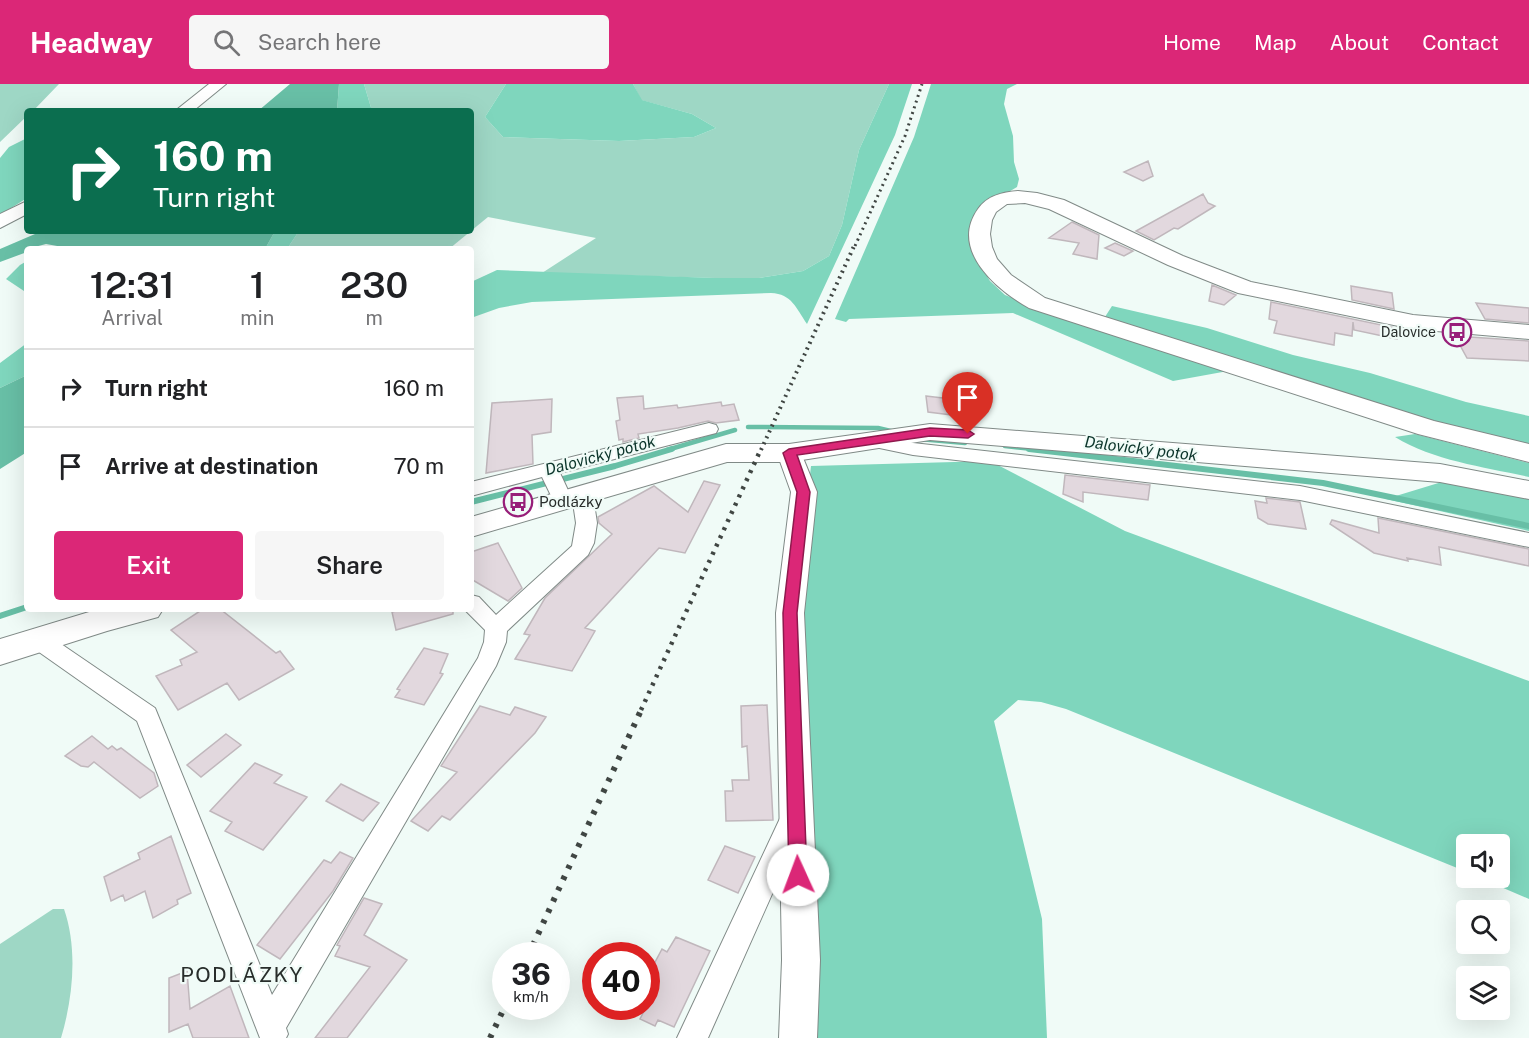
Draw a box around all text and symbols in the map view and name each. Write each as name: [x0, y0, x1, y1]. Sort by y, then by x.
search box: [189, 15, 609, 69]
text: Headway: [30, 26, 153, 59]
icon: search: [210, 26, 243, 59]
text: Search here: [258, 29, 381, 55]
text: Home: [1163, 30, 1221, 55]
text: Map: [1254, 30, 1297, 55]
text: About: [1330, 30, 1389, 55]
text: Contact: [1422, 30, 1499, 55]
text: 160 m: [153, 131, 273, 180]
icon: right: [54, 132, 132, 210]
text: Turn right: [153, 181, 276, 213]
text: 12:31: [90, 264, 175, 306]
text: 1: [250, 264, 265, 306]
text: 230: [340, 264, 408, 306]
text: Arrival: [101, 306, 163, 330]
text: min: [240, 306, 274, 330]
text: m: [365, 306, 383, 330]
bus stop icon: Dalovice: [1441, 316, 1473, 348]
place label: Dalovice: [1381, 324, 1436, 340]
icon: right: [54, 372, 87, 405]
pin: [942, 372, 993, 434]
text: Turn right: [105, 375, 208, 401]
text: 160 m: [384, 375, 444, 401]
icon: arrive: [951, 381, 984, 414]
water label: Dalovický potok: [543, 432, 658, 479]
water label: Dalovický potok: [1083, 432, 1199, 465]
icon: arrive: [54, 450, 87, 483]
text: Arrive at destination: [105, 453, 318, 479]
text: 70 m: [393, 453, 444, 479]
bus stop icon: Podlázky: [502, 486, 534, 518]
place label: Podlázky: [539, 493, 603, 510]
button: Exit: [54, 531, 243, 600]
button: Share: [255, 531, 444, 600]
map controls: [1456, 834, 1510, 1020]
button: sound: [1456, 834, 1510, 888]
position arrow: [766, 843, 830, 907]
button: search: [1456, 900, 1510, 954]
speed limit sign: 40: [582, 942, 660, 1020]
text: 36: [511, 956, 551, 992]
district label: PODLÁZKY: [180, 962, 304, 987]
button: layers: [1456, 966, 1510, 1020]
text: km/h: [513, 988, 549, 1005]

